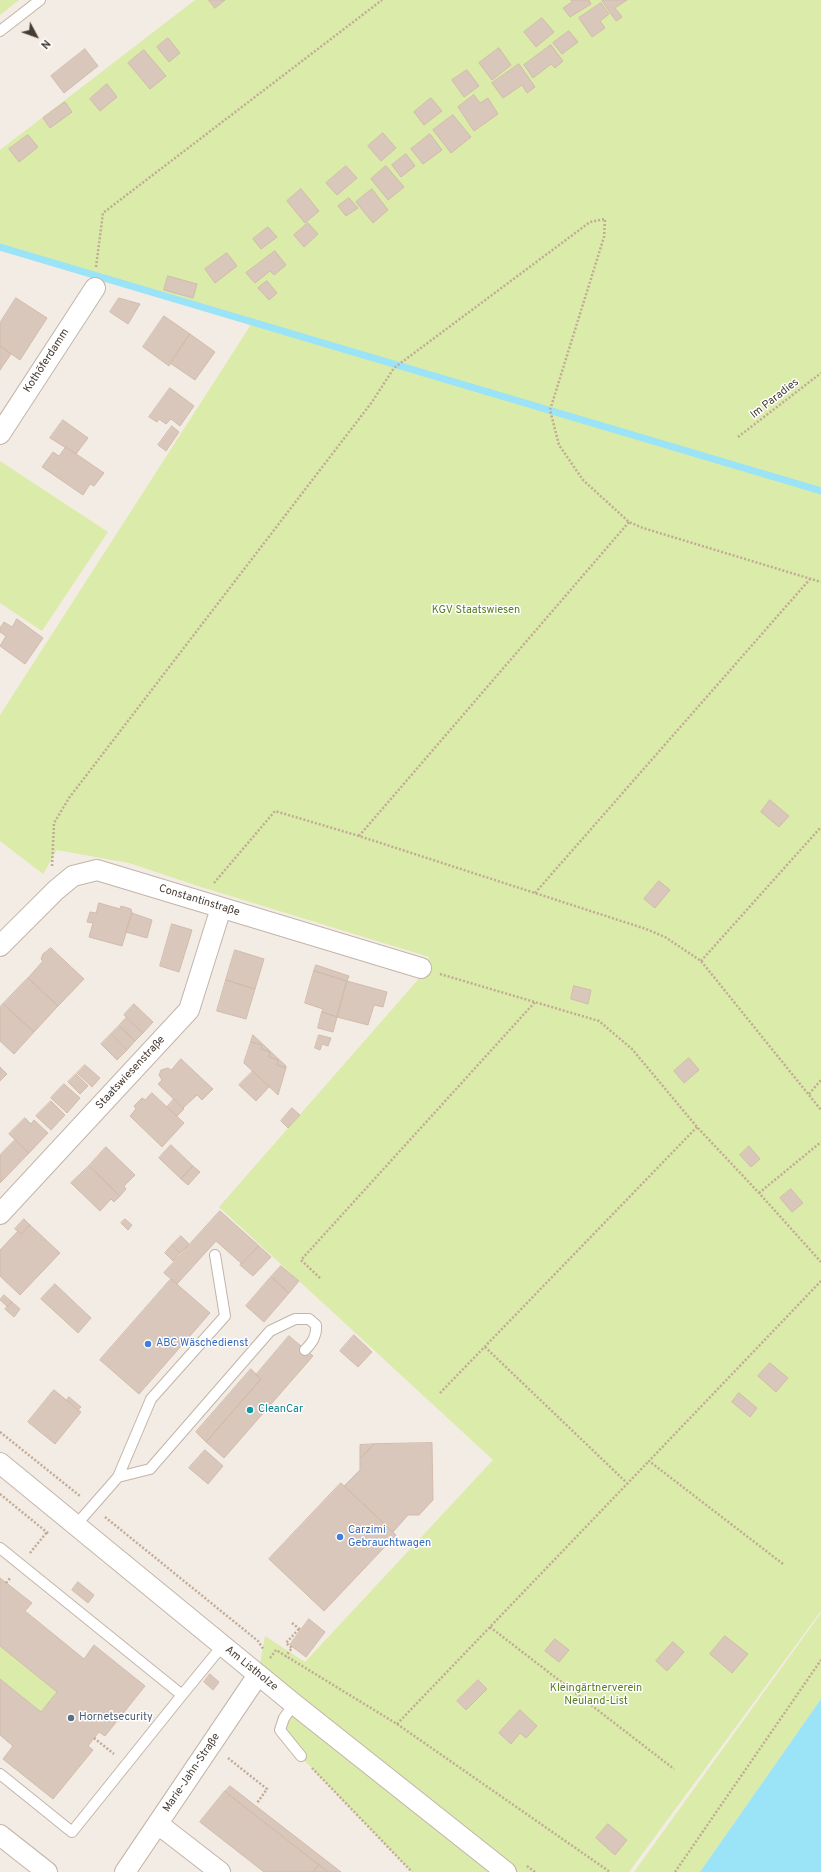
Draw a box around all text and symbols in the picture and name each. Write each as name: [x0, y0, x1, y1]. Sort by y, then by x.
north arrow: [16, 16, 56, 56]
text: N: [37, 36, 53, 51]
street label: Kothöferdamm: [21, 326, 73, 396]
street label: Im Paradies: [748, 376, 802, 422]
park label: KGV Staatswiesen: [432, 604, 520, 618]
street label: Constantinstraße: [157, 882, 241, 920]
street label: Staatswiesenstraße: [94, 1034, 168, 1112]
place label: ABC Wäschedienst: [156, 1337, 248, 1351]
marker: ABC Wäschedienst: [143, 1339, 153, 1349]
place label: CleanCar: [258, 1403, 303, 1417]
marker: CleanCar: [245, 1405, 255, 1415]
place label: Carzimi Gebrauchtwagen: [348, 1524, 431, 1550]
marker: Carzimi Gebrauchtwagen: [335, 1532, 345, 1542]
street label: Am Listholze: [222, 1644, 280, 1694]
park label: Kleingärtnerverein Neuland-List: [550, 1682, 642, 1708]
place label: Hornetsecurity: [79, 1711, 153, 1725]
marker: Hornetsecurity: [66, 1713, 76, 1723]
street label: Marie-Jahn-Straße: [161, 1731, 223, 1815]

